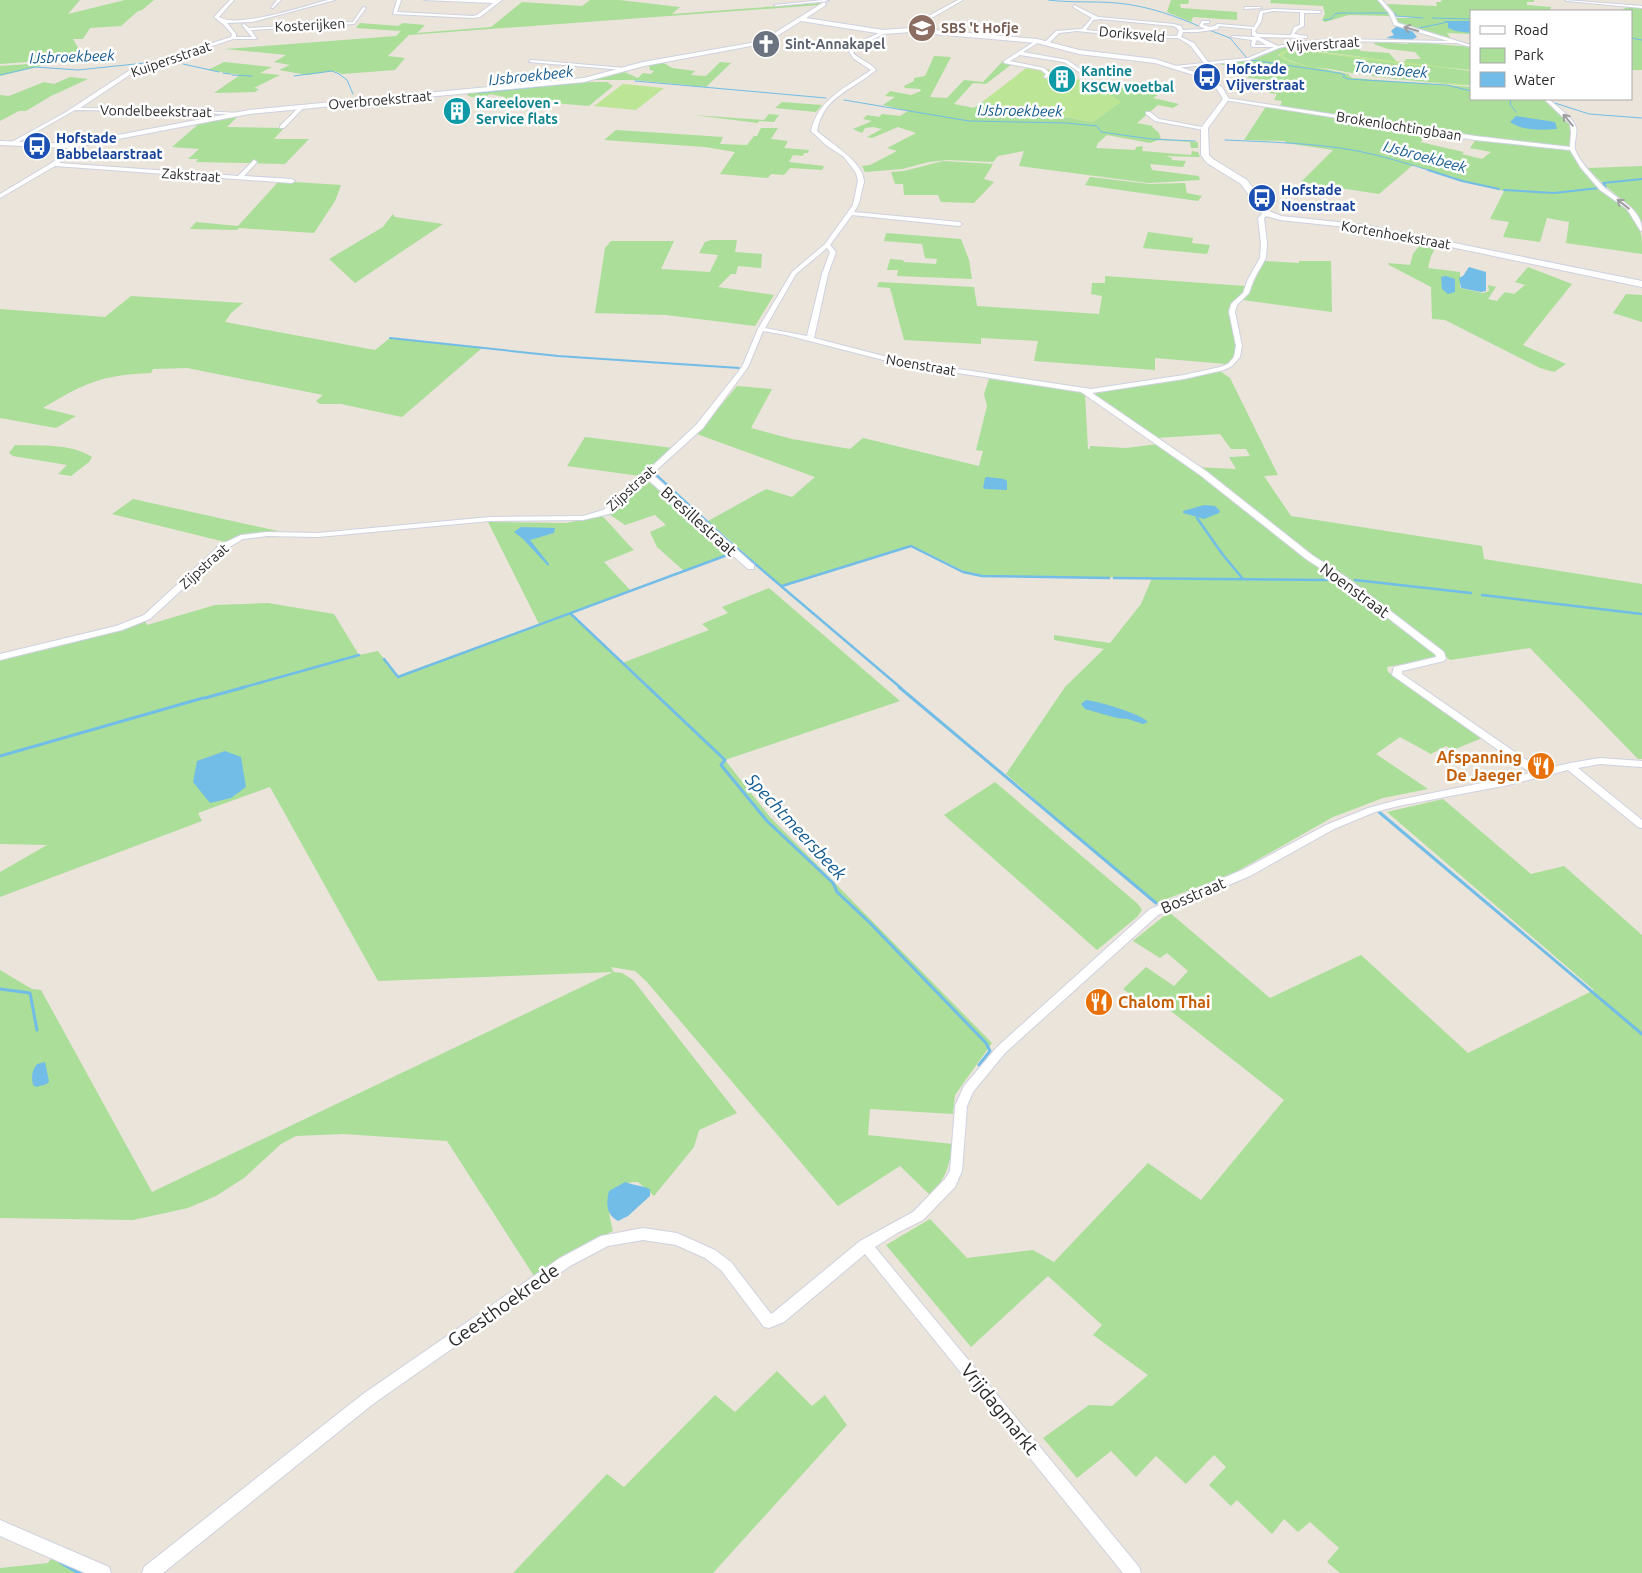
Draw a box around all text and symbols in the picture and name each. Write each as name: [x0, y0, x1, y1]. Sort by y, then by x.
legend: [1470, 10, 1632, 100]
school or university icon: SBS 't Hofje: [907, 13, 937, 43]
street label: Kosterijken: [274, 15, 346, 35]
place label: SBS 't Hofje: [941, 20, 1019, 36]
text: Road: [1514, 21, 1549, 38]
street label: Doriksveld: [1098, 23, 1166, 45]
one-way arrow: [1403, 23, 1419, 33]
church icon: Sint-Annakapel: [751, 29, 781, 59]
street label: Vijverstraat: [1286, 33, 1360, 55]
place label: Sint-Annakapel: [785, 36, 885, 52]
street label: Kuipersstraat: [129, 38, 214, 80]
text: Park: [1514, 46, 1544, 63]
water label: IJsbroekbeek: [29, 47, 115, 66]
water label: Torensbeek: [1353, 58, 1429, 81]
place label: Hofstade Vijverstraat: [1226, 61, 1305, 93]
bus stop icon: Hofstade Vijverstraat: [1192, 62, 1222, 92]
water label: IJsbroekbeek: [488, 63, 575, 88]
place label: Kantine KSCW voetbal: [1081, 63, 1174, 95]
building icon: Kantine KSCW voetbal: [1047, 64, 1077, 94]
text: Water: [1514, 71, 1555, 88]
street label: Overbroekstraat: [328, 87, 433, 112]
place label: Kareeloven - Service flats: [476, 95, 559, 127]
building icon: Kareeloven - Service flats: [442, 96, 472, 126]
water label: IJsbroekbeek: [977, 101, 1063, 120]
street label: Vondelbeekstraat: [100, 102, 212, 120]
street label: Brokenlochtingbaan: [1335, 108, 1463, 144]
one-way arrow: [1563, 114, 1574, 127]
place label: Hofstade Babbelaarstraat: [56, 130, 163, 162]
bus stop icon: Hofstade Babbelaarstraat: [22, 131, 52, 161]
water label: IJsbroekbeek: [1382, 137, 1469, 176]
street label: Zakstraat: [161, 165, 221, 185]
place label: Hofstade Noenstraat: [1281, 182, 1356, 214]
bus stop icon: Hofstade Noenstraat: [1247, 183, 1277, 213]
one-way arrow: [1617, 198, 1630, 209]
street label: Kortenhoekstraat: [1340, 218, 1452, 253]
street label: Noenstraat: [885, 351, 958, 379]
street label: Zijpstraat: [603, 462, 659, 514]
street label: Bresillestraat: [658, 482, 741, 560]
street label: Zijpstraat: [176, 540, 232, 592]
street label: Noenstraat: [1317, 559, 1394, 621]
place label: Afspanning De Jaeger: [1436, 748, 1522, 784]
restaurant icon: Afspanning De Jaeger: [1526, 751, 1556, 781]
water label: Spechtmeersbeek: [742, 768, 852, 884]
street label: Bosstraat: [1158, 873, 1229, 917]
restaurant icon: Chalom Thai: [1084, 987, 1114, 1017]
place label: Chalom Thai: [1118, 993, 1210, 1011]
street label: Geesthoekrede: [443, 1259, 563, 1351]
street label: Vrijdagmarkt: [957, 1359, 1044, 1459]

